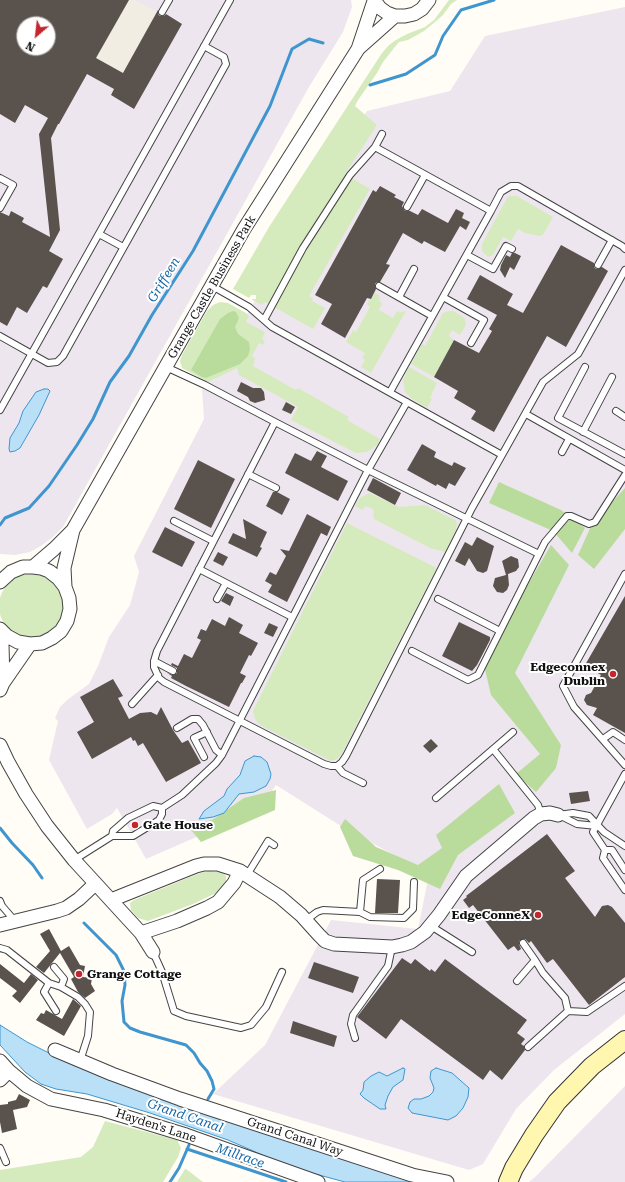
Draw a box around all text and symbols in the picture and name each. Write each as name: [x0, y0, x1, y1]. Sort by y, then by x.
north arrow: [16, 16, 56, 56]
text: N: [24, 38, 37, 54]
street label: Grange Castle Business Park: [165, 213, 259, 361]
water label: Griffeen: [145, 255, 183, 305]
place label: Edgeconnex Dublin: [530, 660, 605, 688]
marker: Edgeconnex Dublin: [608, 669, 618, 679]
place label: Gate House: [143, 818, 213, 832]
marker: Gate House: [130, 820, 140, 830]
place label: EdgeConneX: [452, 908, 530, 922]
marker: EdgeConneX: [533, 910, 543, 920]
place label: Grange Cottage: [87, 967, 182, 981]
marker: Grange Cottage: [74, 969, 84, 979]
water label: Grand Canal: [145, 1096, 225, 1136]
street label: Hayden's Lane: [114, 1106, 198, 1146]
street label: Grand Canal Way: [245, 1115, 345, 1159]
water label: Millrace: [214, 1140, 266, 1172]

